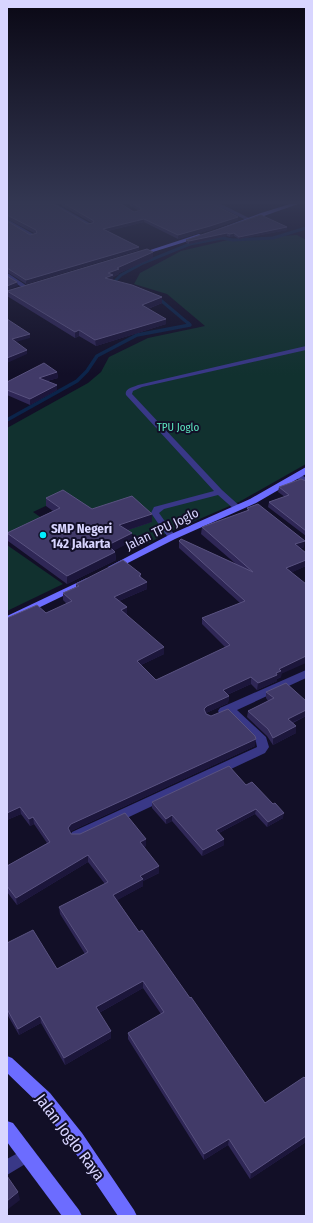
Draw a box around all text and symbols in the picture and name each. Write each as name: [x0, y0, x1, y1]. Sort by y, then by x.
park label: TPU Joglo: [157, 421, 199, 434]
street label: Jalan TPU Joglo: [123, 505, 201, 553]
place label: SMP Negeri 142 Jakarta: [51, 521, 112, 551]
marker: SMP Negeri 142 Jakarta: [38, 530, 48, 540]
street label: Jalan Joglo Raya: [31, 1090, 109, 1184]

